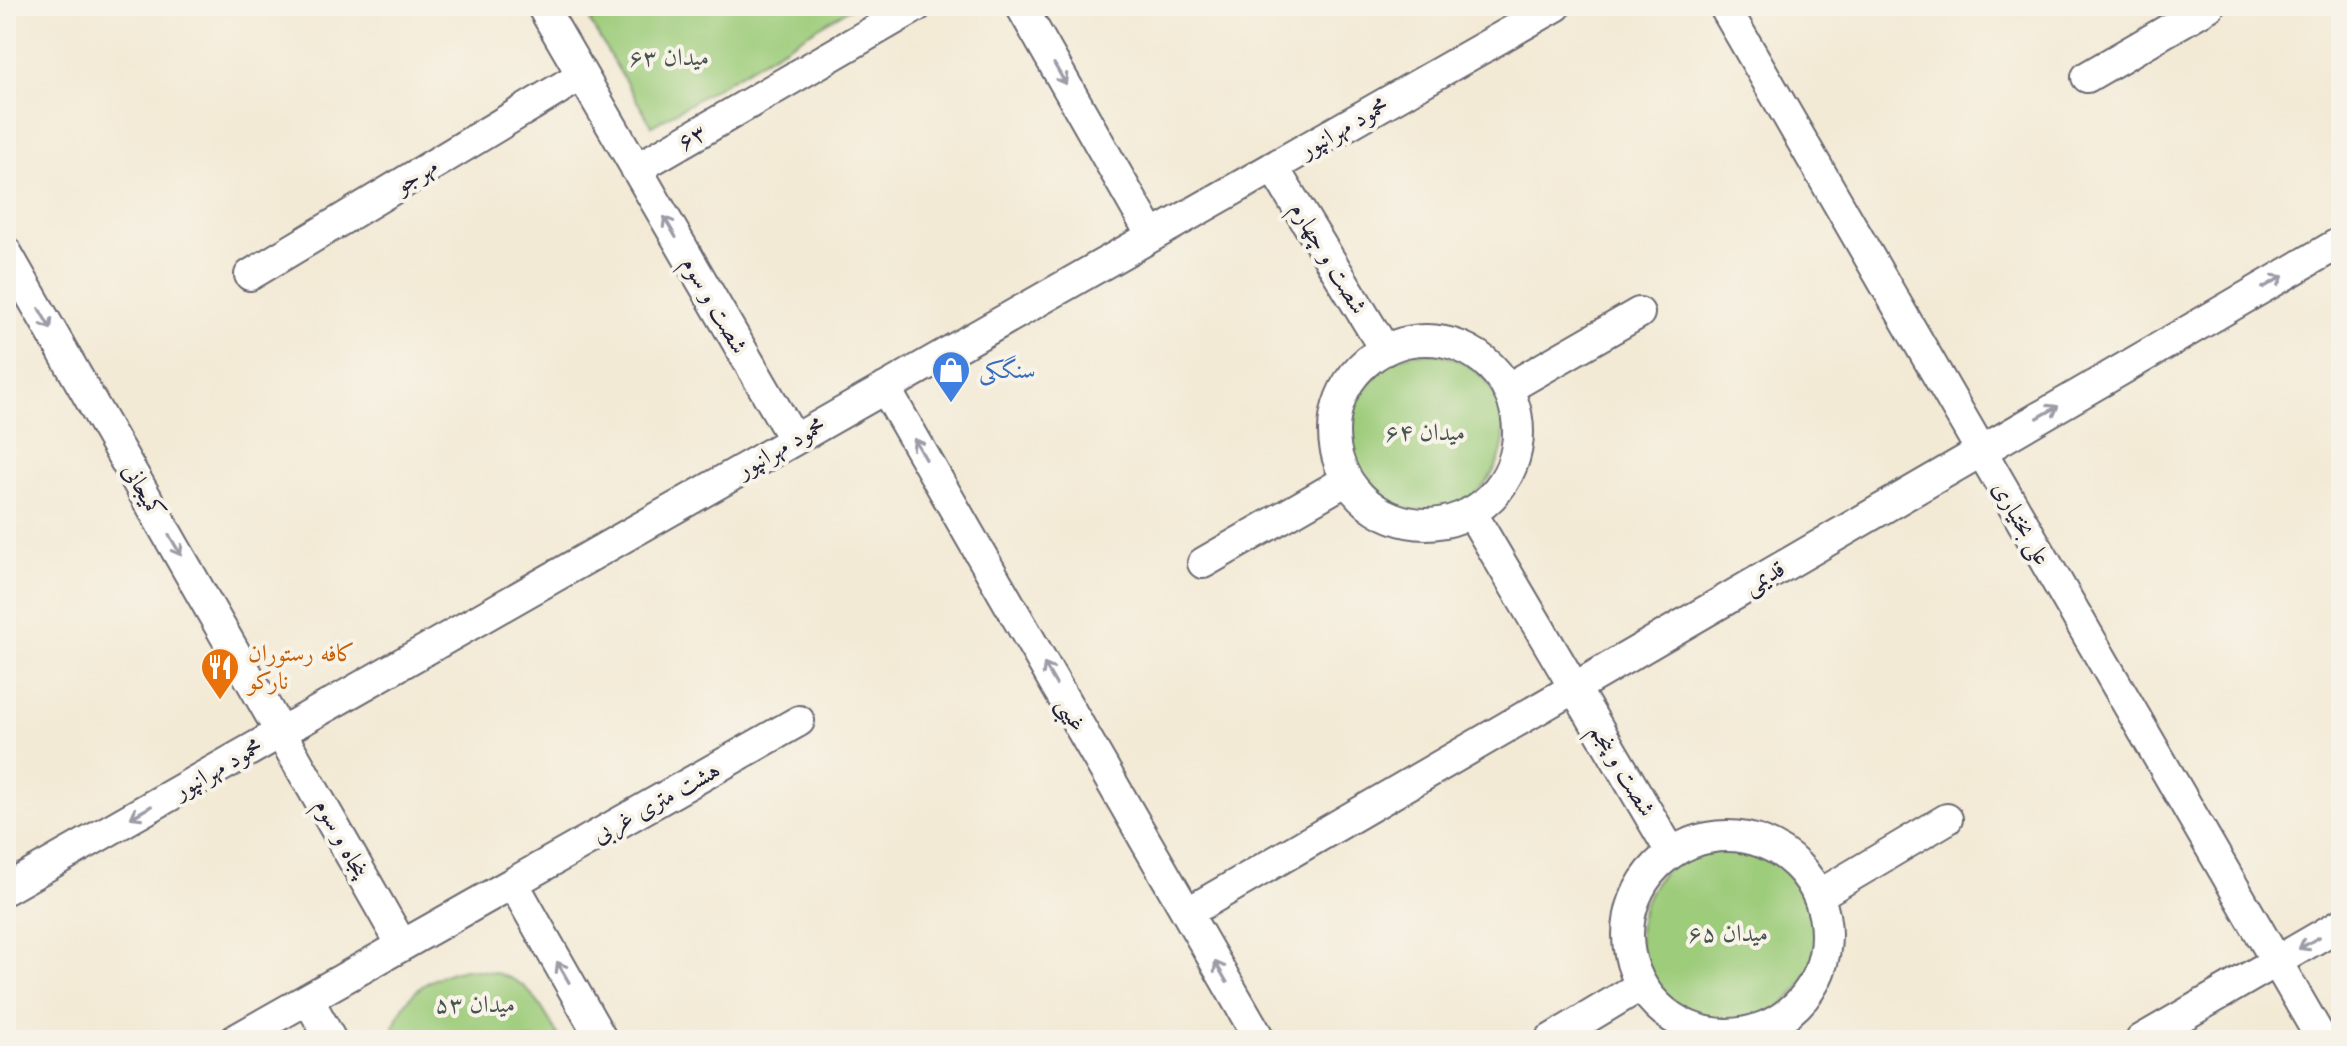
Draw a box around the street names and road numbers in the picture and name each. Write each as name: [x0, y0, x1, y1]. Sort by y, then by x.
street label: محمود مهرانپور: [1292, 89, 1395, 167]
street label: ۶۳: [672, 116, 713, 159]
street label: مهرجو: [387, 150, 444, 202]
street label: شصت و چهارم: [1279, 196, 1375, 323]
street label: شصت و سوم: [670, 250, 756, 362]
street label: محمود مهرانپور: [729, 409, 832, 487]
street label: کمیجانی: [114, 457, 173, 525]
street label: علی بختیاری: [1984, 475, 2059, 571]
street label: قدیمی: [1737, 552, 1791, 602]
street label: غیبی: [1046, 691, 1095, 739]
street label: شصت و پنجم: [1578, 717, 1663, 826]
street label: محمود مهرانپور: [166, 730, 269, 808]
street label: هشت متری غربی: [586, 754, 726, 851]
street label: پنجاه و سوم: [303, 793, 378, 888]

